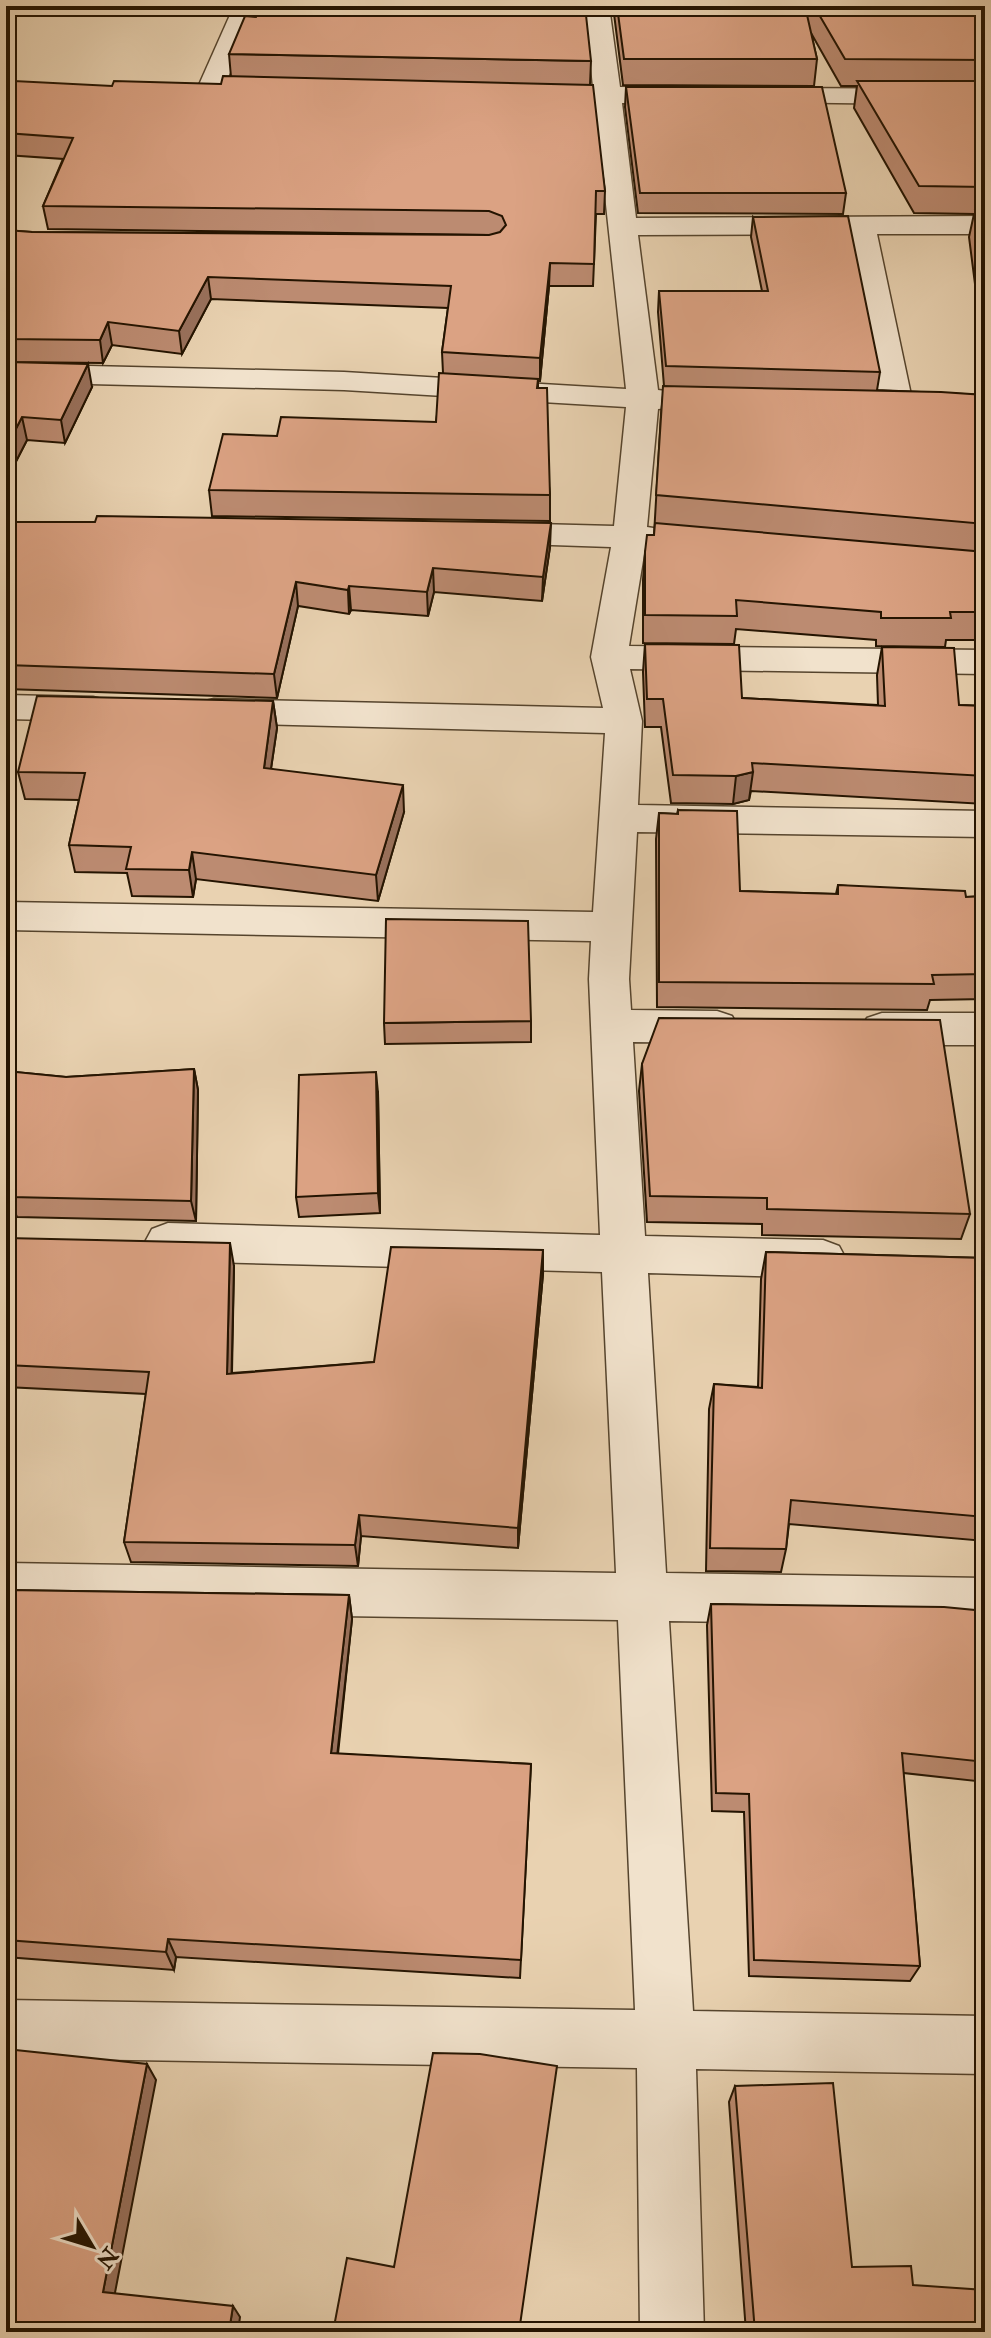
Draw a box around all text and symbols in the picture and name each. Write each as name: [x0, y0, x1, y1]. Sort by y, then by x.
north arrow: [52, 2206, 132, 2286]
text: N: [90, 2241, 125, 2274]

